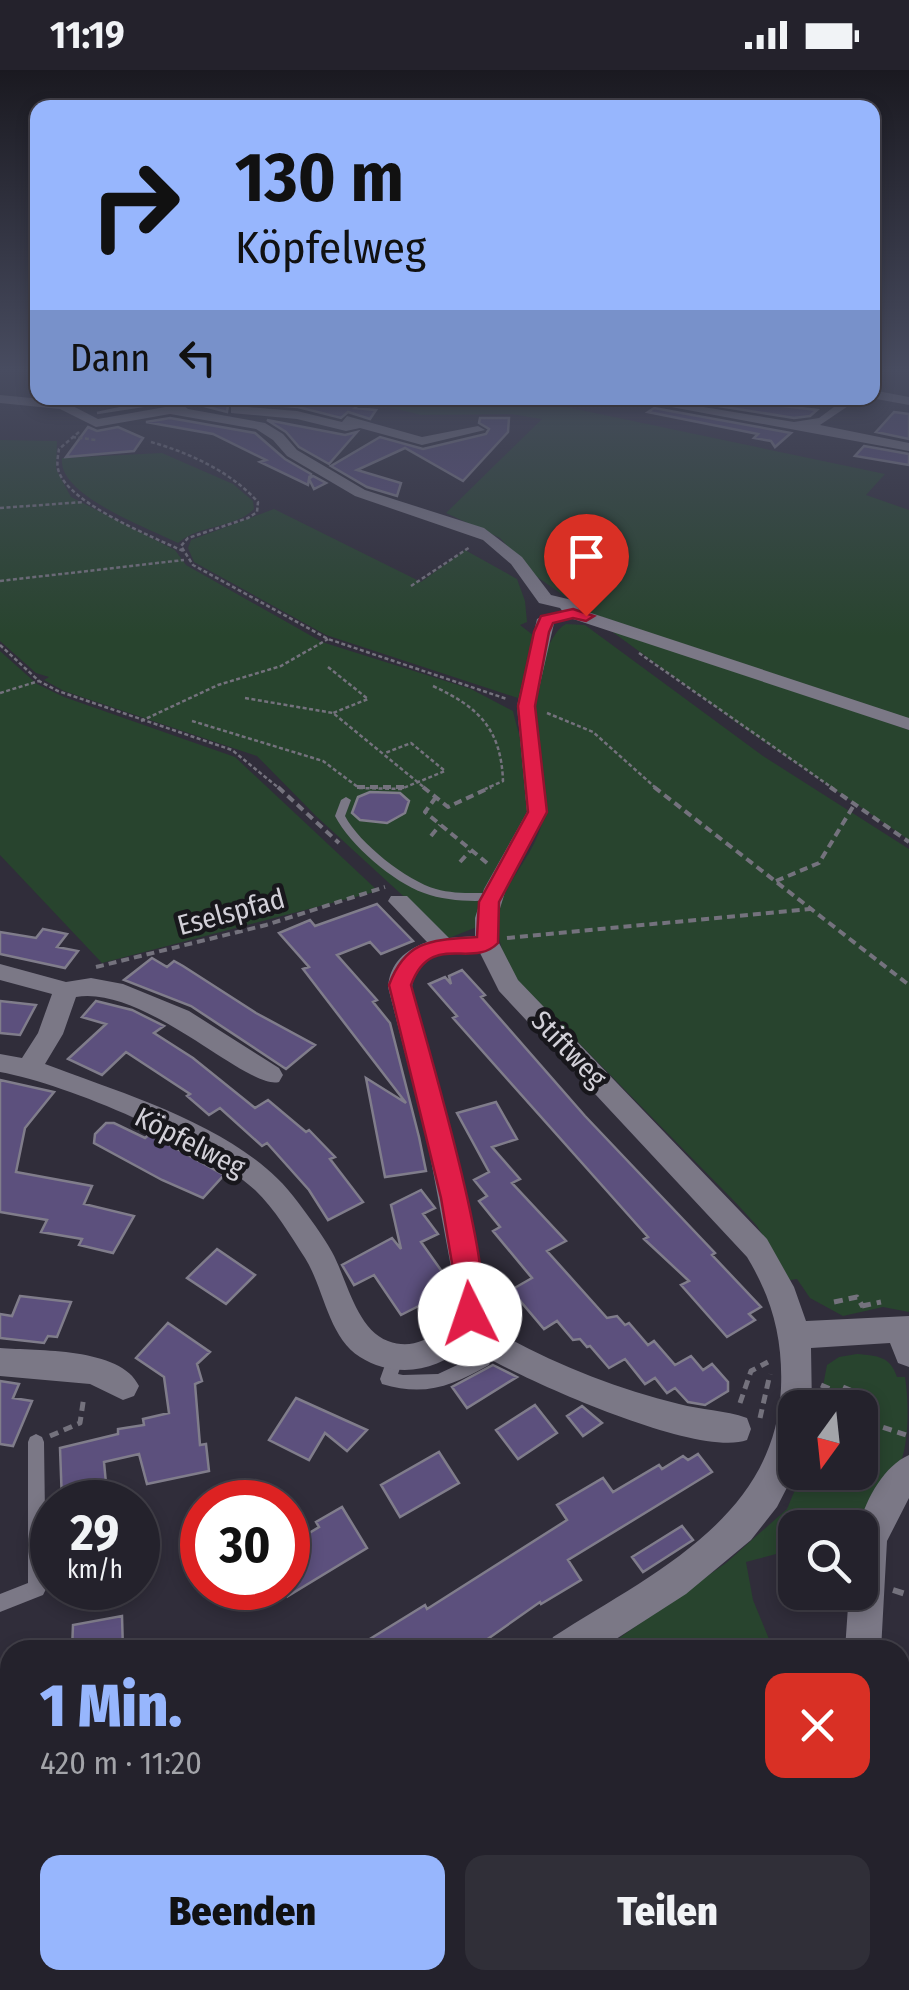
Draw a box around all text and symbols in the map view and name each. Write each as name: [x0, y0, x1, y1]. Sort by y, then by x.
text: 11:19: [50, 12, 125, 58]
text: 130 m: [235, 136, 404, 220]
icon: right: [70, 140, 200, 270]
text: Köpfelweg: [235, 221, 426, 275]
icon: left: [170, 330, 225, 385]
text: Dann: [70, 335, 150, 381]
pin: [544, 514, 629, 617]
icon: arrive: [559, 529, 614, 584]
street label: Eselspfad: [174, 882, 288, 942]
street label: Stiftweg: [525, 1004, 614, 1095]
street label: Köpfelweg: [130, 1100, 251, 1184]
position arrow: [418, 1262, 522, 1366]
north arrow: [778, 1390, 878, 1490]
map controls: [778, 1390, 878, 1610]
speed limit sign: 30: [180, 1480, 310, 1610]
text: 29: [71, 1503, 119, 1563]
button: search: [778, 1510, 878, 1610]
text: km/h: [67, 1555, 123, 1585]
text: 1 Min.: [40, 1670, 182, 1742]
button: close: [765, 1673, 870, 1778]
text: 420 m · 11:20: [40, 1744, 202, 1782]
button: Beenden: [40, 1855, 445, 1970]
button: Teilen: [465, 1855, 870, 1970]

